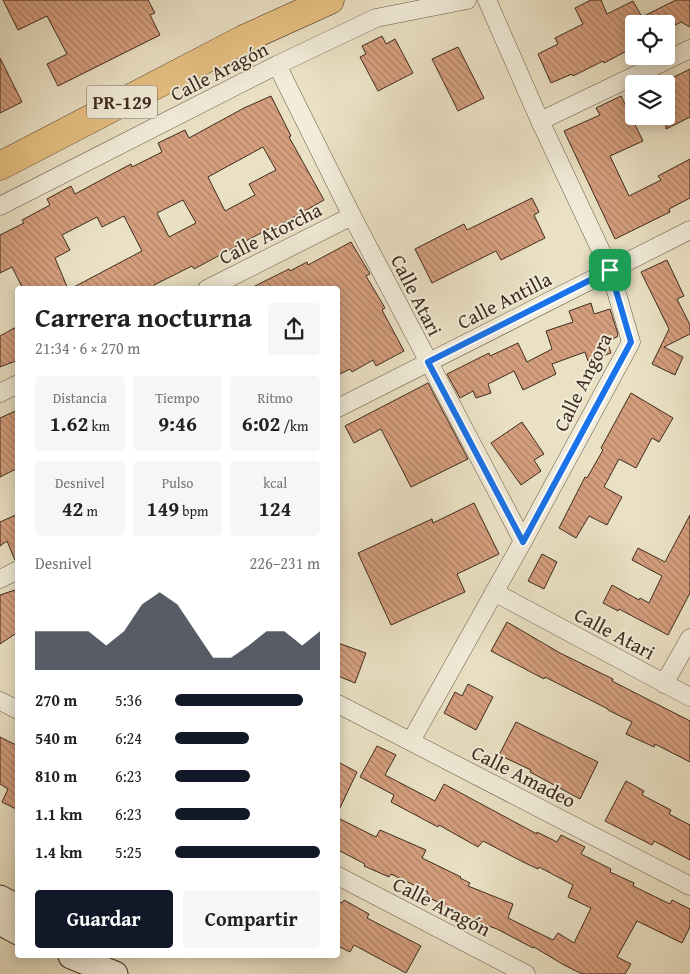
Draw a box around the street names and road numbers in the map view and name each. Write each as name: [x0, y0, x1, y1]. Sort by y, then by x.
street label: Calle Aragón: [165, 34, 273, 108]
road number: PR-129: [87, 85, 157, 118]
street label: Calle Atorcha: [214, 194, 327, 271]
street label: Calle Atari: [384, 249, 450, 341]
street label: Calle Antilla: [452, 264, 557, 336]
street label: Calle Angora: [546, 327, 619, 436]
street label: Calle Atari: [569, 600, 661, 667]
street label: Calle Amadeo: [467, 737, 581, 815]
street label: Calle Aragón: [388, 869, 496, 943]

